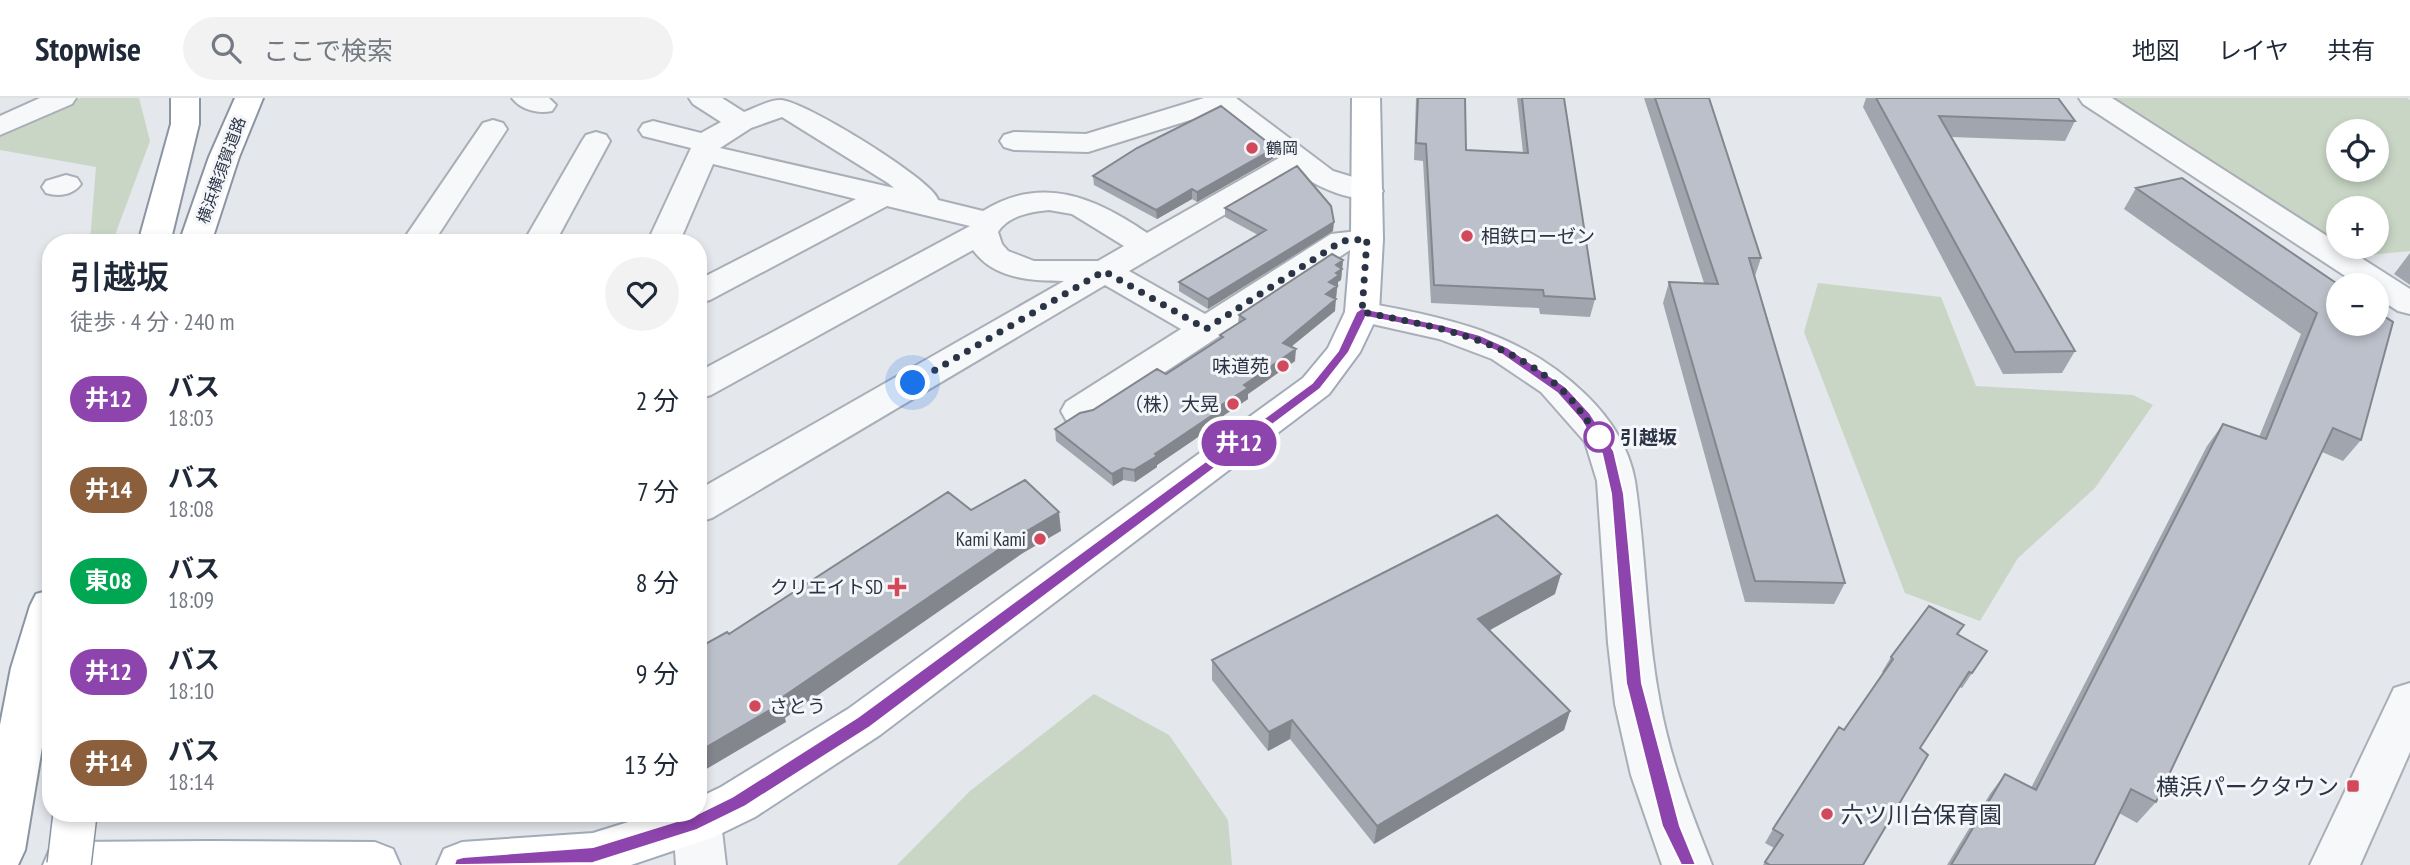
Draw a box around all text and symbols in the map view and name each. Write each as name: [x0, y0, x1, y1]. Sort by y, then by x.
search box: [183, 17, 673, 80]
text: Stopwise: [35, 27, 141, 70]
icon: search: [207, 29, 245, 67]
text: ここで検索: [263, 34, 393, 67]
text: 地図: [2132, 35, 2180, 66]
text: レイヤ: [2218, 35, 2289, 66]
text: 共有: [2327, 35, 2375, 66]
street label: 横浜横須賀道路: [192, 114, 250, 226]
map controls: [2326, 119, 2389, 336]
button: locate: [2326, 119, 2389, 182]
place label: 鶴岡: [1266, 138, 1298, 158]
marker: 鶴岡: [1244, 140, 1260, 156]
button: +: [2326, 196, 2389, 259]
place label: 相鉄ローゼン: [1481, 224, 1595, 248]
marker: 相鉄ローゼン: [1459, 228, 1475, 244]
text: 引越坂: [70, 255, 169, 298]
button: heart: [605, 257, 679, 331]
button: −: [2326, 273, 2389, 336]
text: 徒歩 · 4 分 · 240 m: [70, 307, 234, 336]
place label: 味道苑: [1212, 354, 1269, 378]
marker: 味道苑: [1275, 358, 1291, 374]
your location: [895, 365, 930, 400]
text: バス: [168, 370, 220, 403]
text: 井12: [85, 383, 132, 414]
text: 2 分: [636, 384, 679, 417]
place label: （株）大晃: [1124, 392, 1219, 416]
marker: （株）大晃: [1225, 396, 1241, 412]
text: 18:03: [168, 403, 214, 432]
line badge: 井12: [1199, 420, 1279, 466]
marker: 引越坂: [1584, 422, 1614, 452]
place label: 引越坂: [1620, 425, 1677, 449]
text: 井12: [1216, 427, 1262, 458]
text: バス: [168, 461, 220, 494]
text: 井14: [85, 474, 132, 505]
text: 7 分: [637, 475, 679, 508]
text: 18:08: [168, 494, 214, 523]
place label: Kami Kami: [956, 527, 1026, 551]
marker: Kami Kami: [1032, 531, 1048, 547]
text: バス: [168, 552, 220, 585]
text: 東08: [85, 565, 132, 596]
text: 8 分: [636, 566, 679, 599]
place label: クリエイトSD: [770, 575, 883, 599]
marker: クリエイトSD: [889, 579, 905, 595]
text: 18:09: [168, 585, 214, 614]
text: バス: [168, 643, 220, 676]
text: 井12: [85, 656, 132, 687]
text: 9 分: [636, 657, 679, 690]
text: 18:10: [168, 676, 214, 705]
place label: さとう: [769, 694, 826, 718]
marker: さとう: [747, 698, 763, 714]
text: バス: [168, 734, 220, 767]
text: 井14: [85, 747, 132, 778]
text: 13 分: [624, 748, 679, 781]
text: 18:14: [168, 767, 214, 796]
place label: 横浜パークタウン: [2156, 772, 2339, 801]
marker: 横浜パークタウン: [2345, 778, 2361, 794]
place label: 六ツ川台保育園: [1841, 800, 2002, 829]
marker: 六ツ川台保育園: [1819, 806, 1835, 822]

